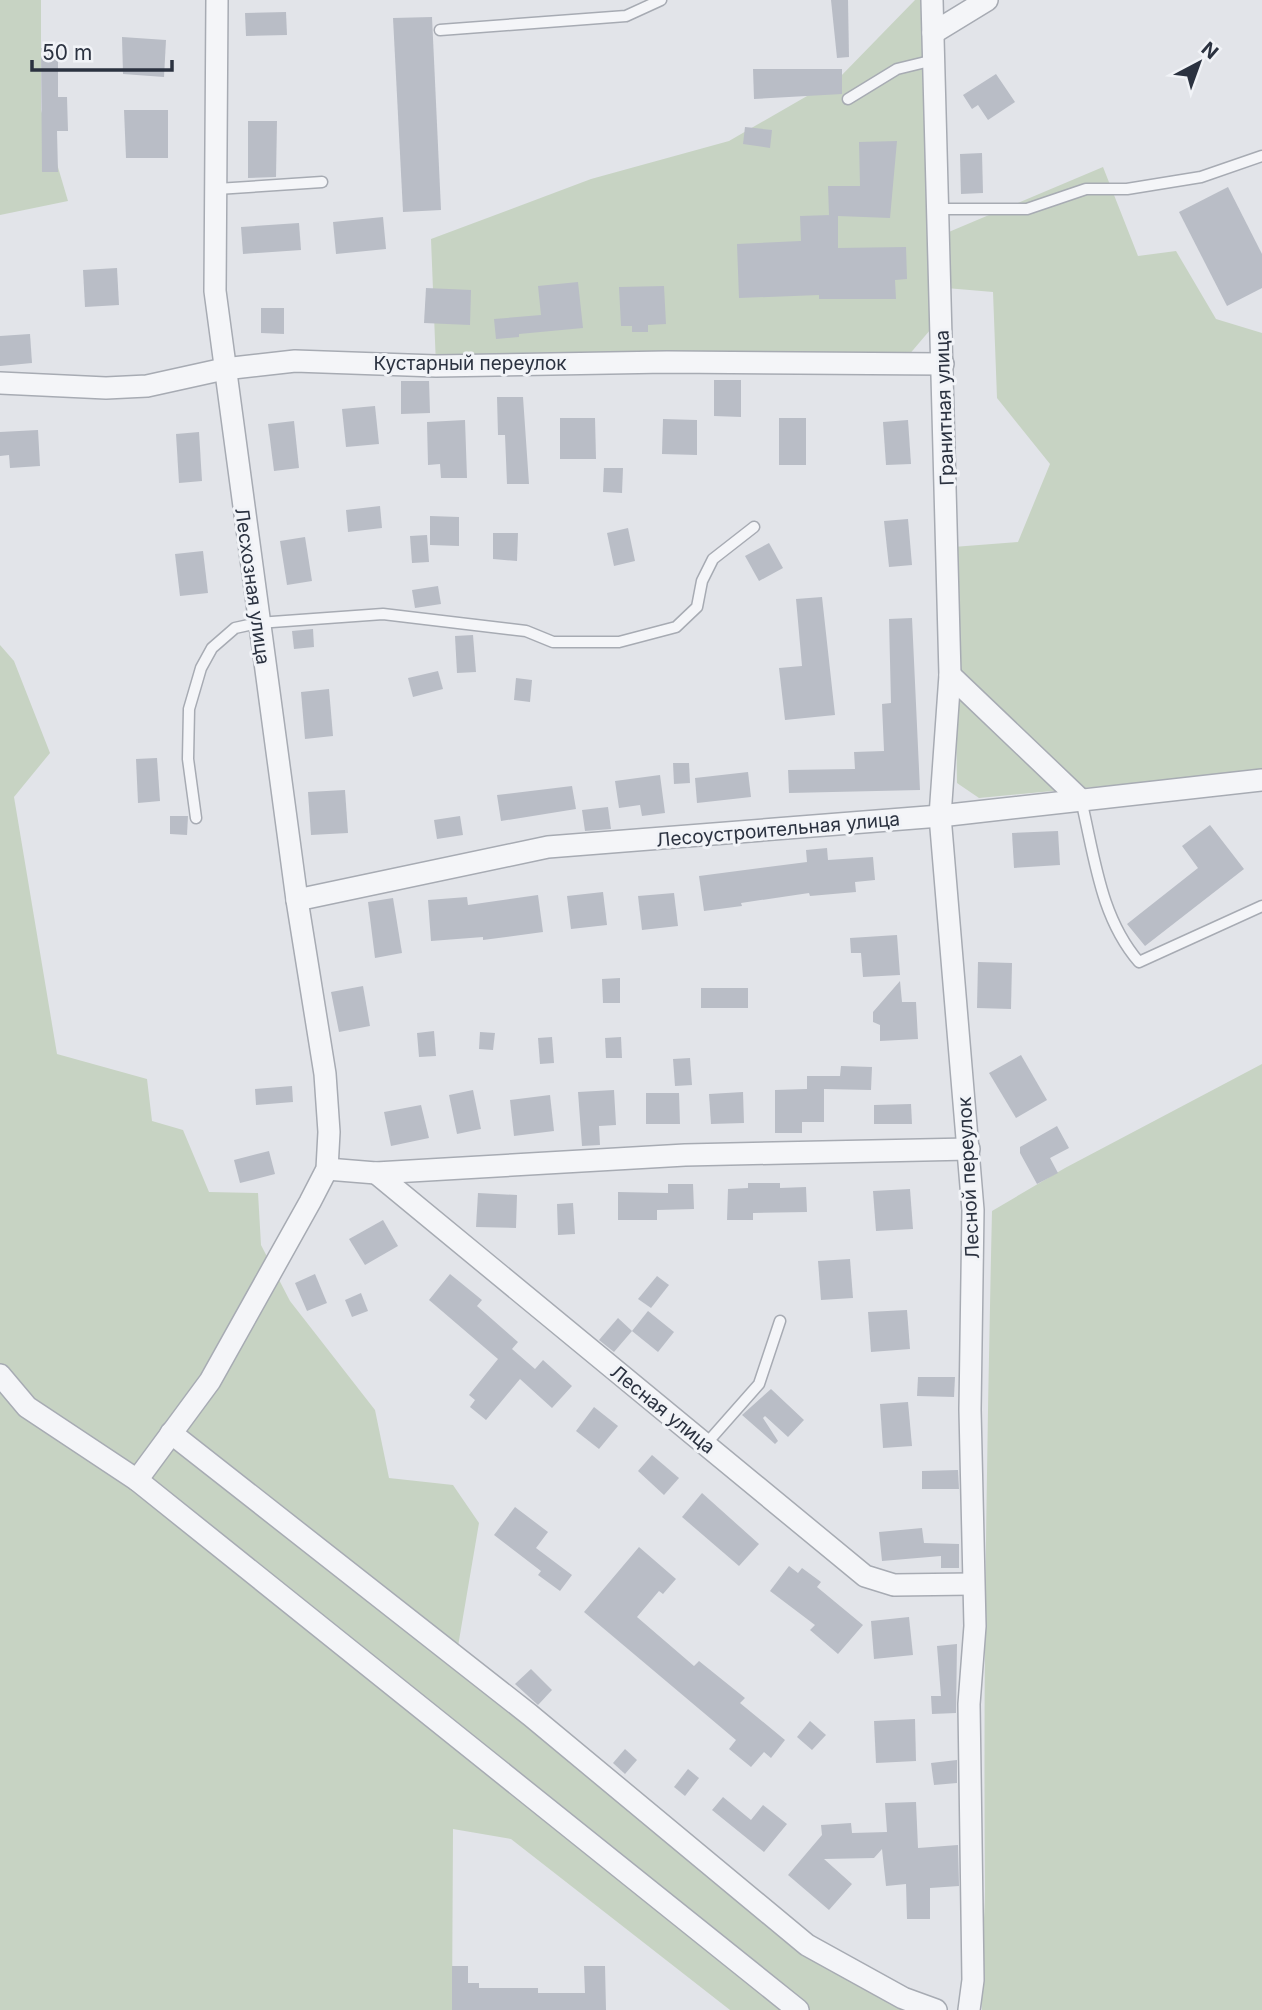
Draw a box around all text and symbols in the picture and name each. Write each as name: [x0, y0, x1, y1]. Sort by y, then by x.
scale bar: [32, 28, 172, 72]
north arrow: [1164, 28, 1234, 98]
text: N: [1197, 37, 1223, 64]
text: 50 m: [42, 40, 92, 65]
street label: Гранитная улица: [930, 330, 959, 486]
street label: Кустарный переулок: [373, 352, 567, 375]
street label: Лесхозная улица: [230, 506, 275, 666]
street label: Лесоустроительная улица: [655, 807, 901, 852]
street label: Лесной переулок: [953, 1096, 984, 1260]
street label: Лесная улица: [606, 1360, 720, 1459]

